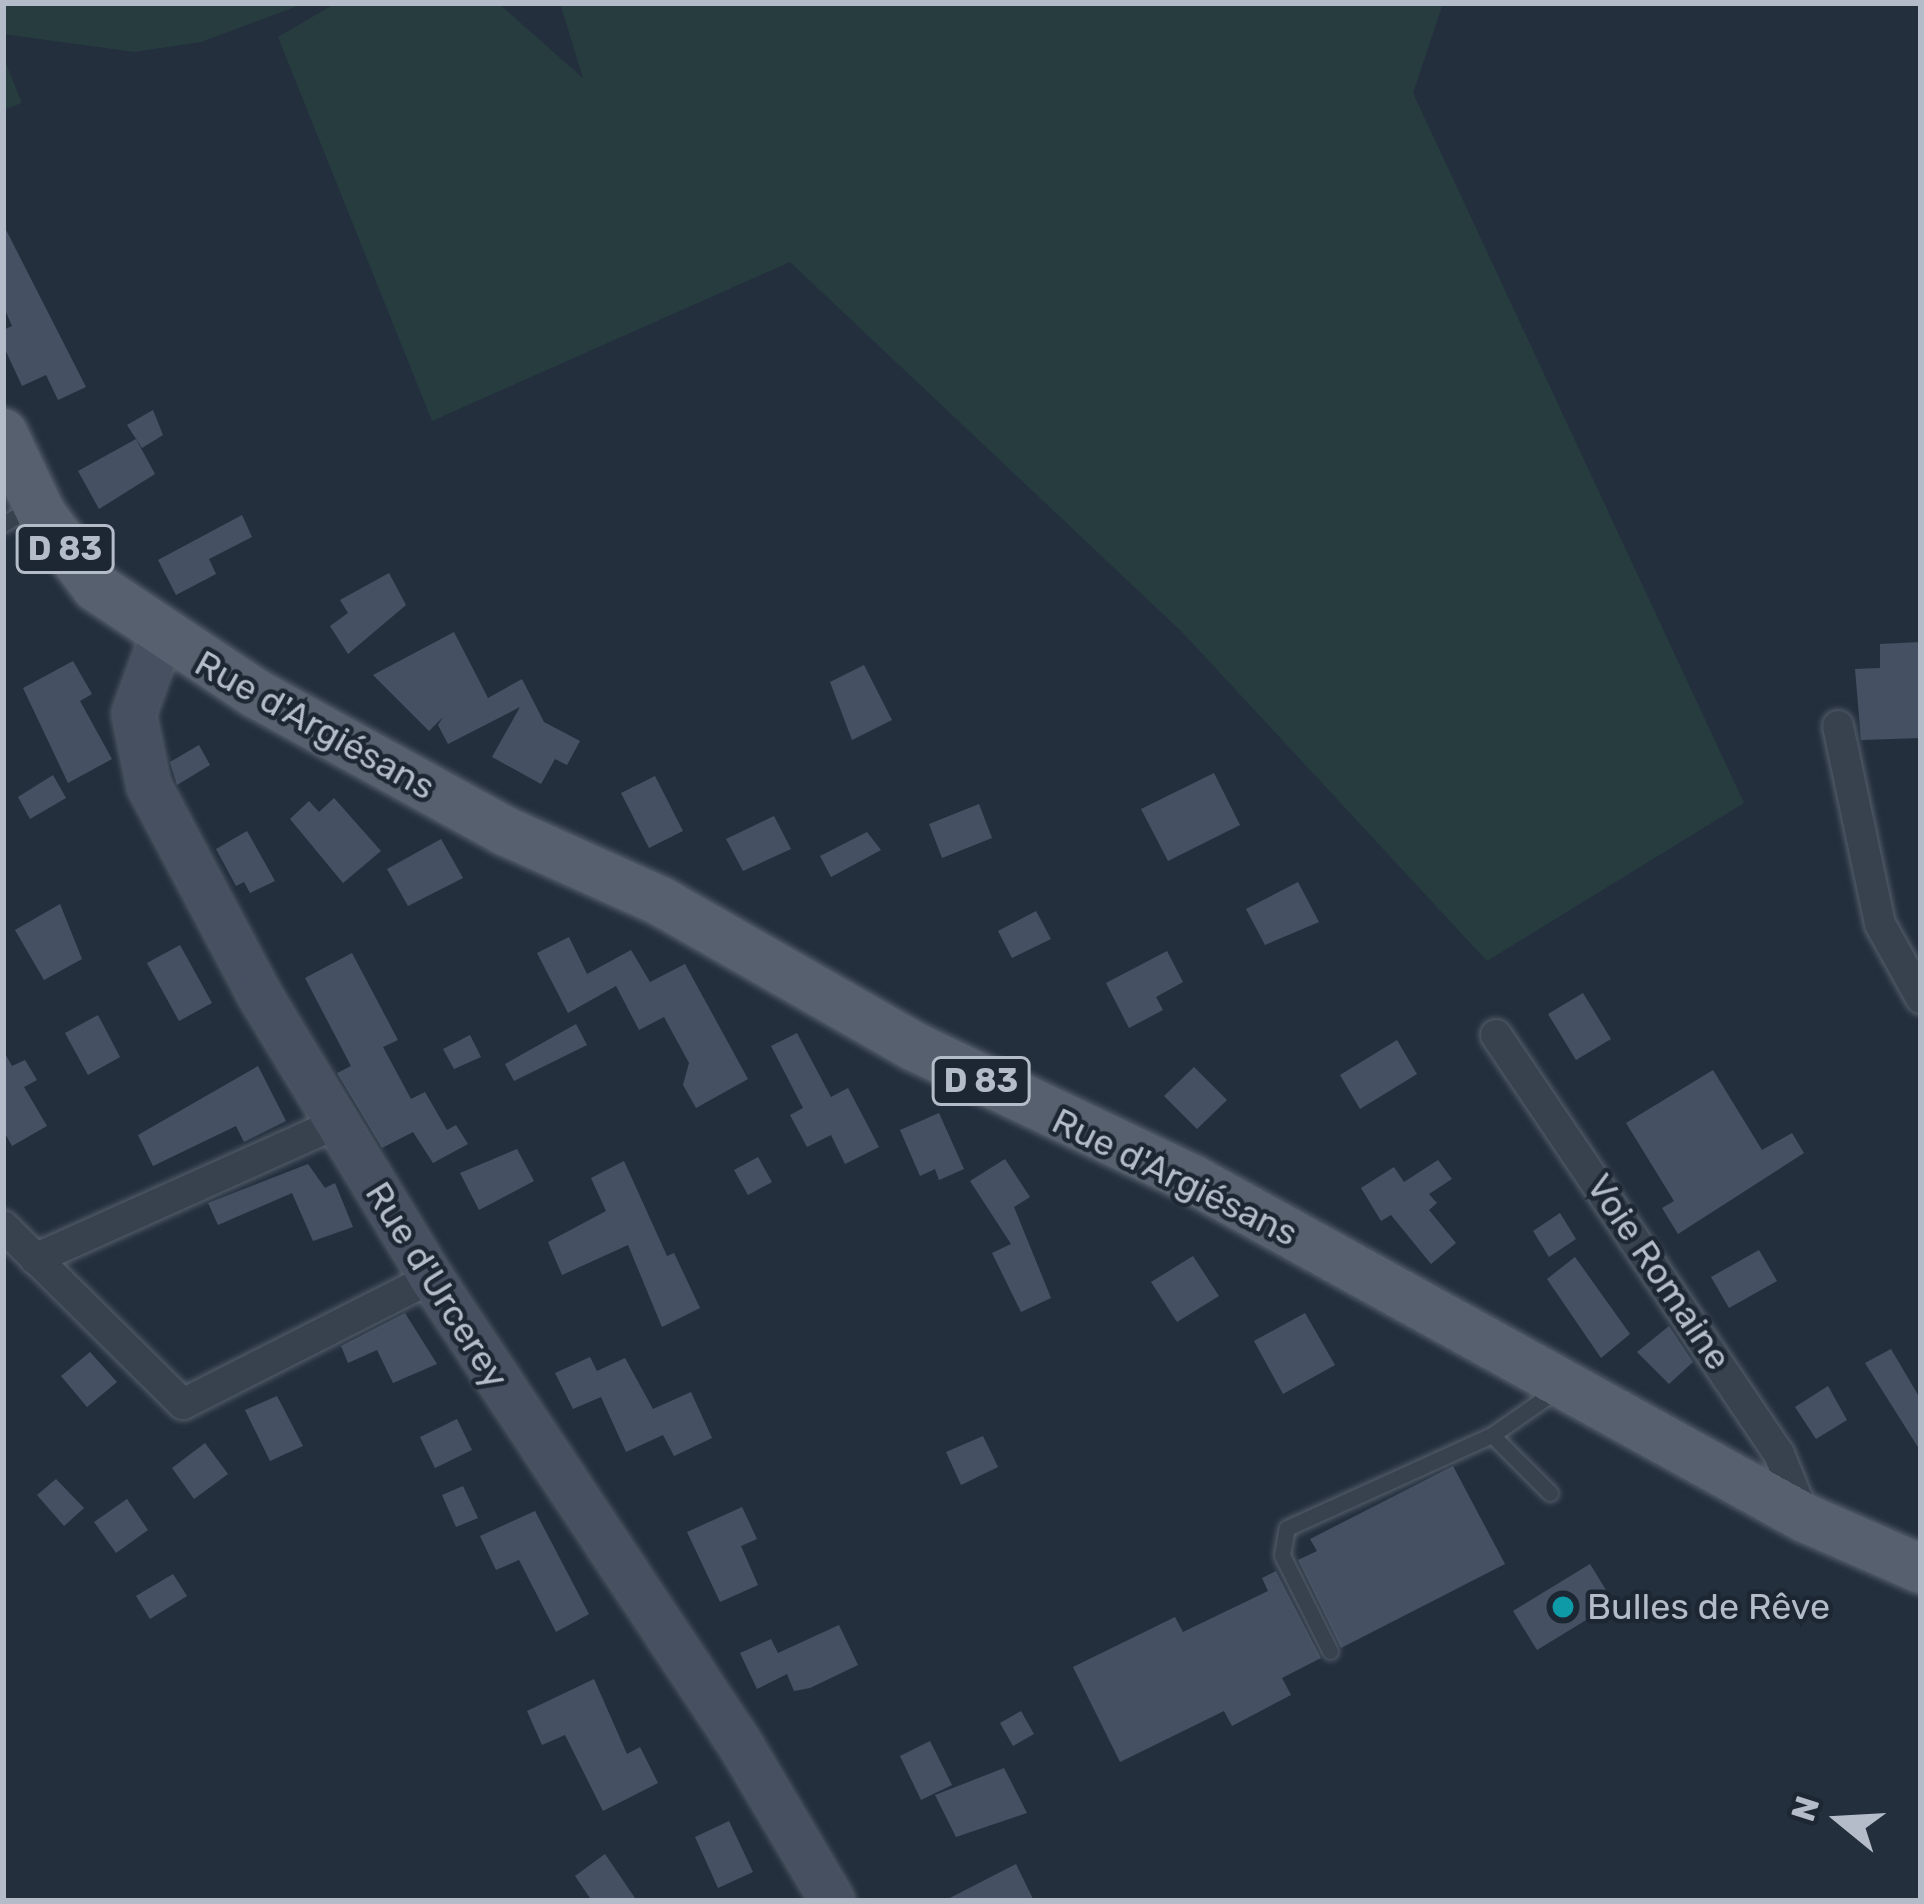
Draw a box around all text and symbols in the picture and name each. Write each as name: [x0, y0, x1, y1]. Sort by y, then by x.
road number: D 83: [14, 522, 116, 576]
street label: Rue d'Argiésans: [188, 641, 442, 809]
road number: D 83: [930, 1054, 1032, 1108]
street label: Rue d'Argiésans: [1045, 1099, 1305, 1255]
street label: Voie Romaine: [1578, 1166, 1740, 1378]
street label: Rue d'Urcerey: [356, 1174, 518, 1396]
place label: Bulles de Rêve: [1587, 1585, 1830, 1629]
marker: Bulles de Rêve: [1550, 1594, 1576, 1620]
north arrow: [1780, 1760, 1900, 1880]
text: N: [1783, 1791, 1827, 1826]

